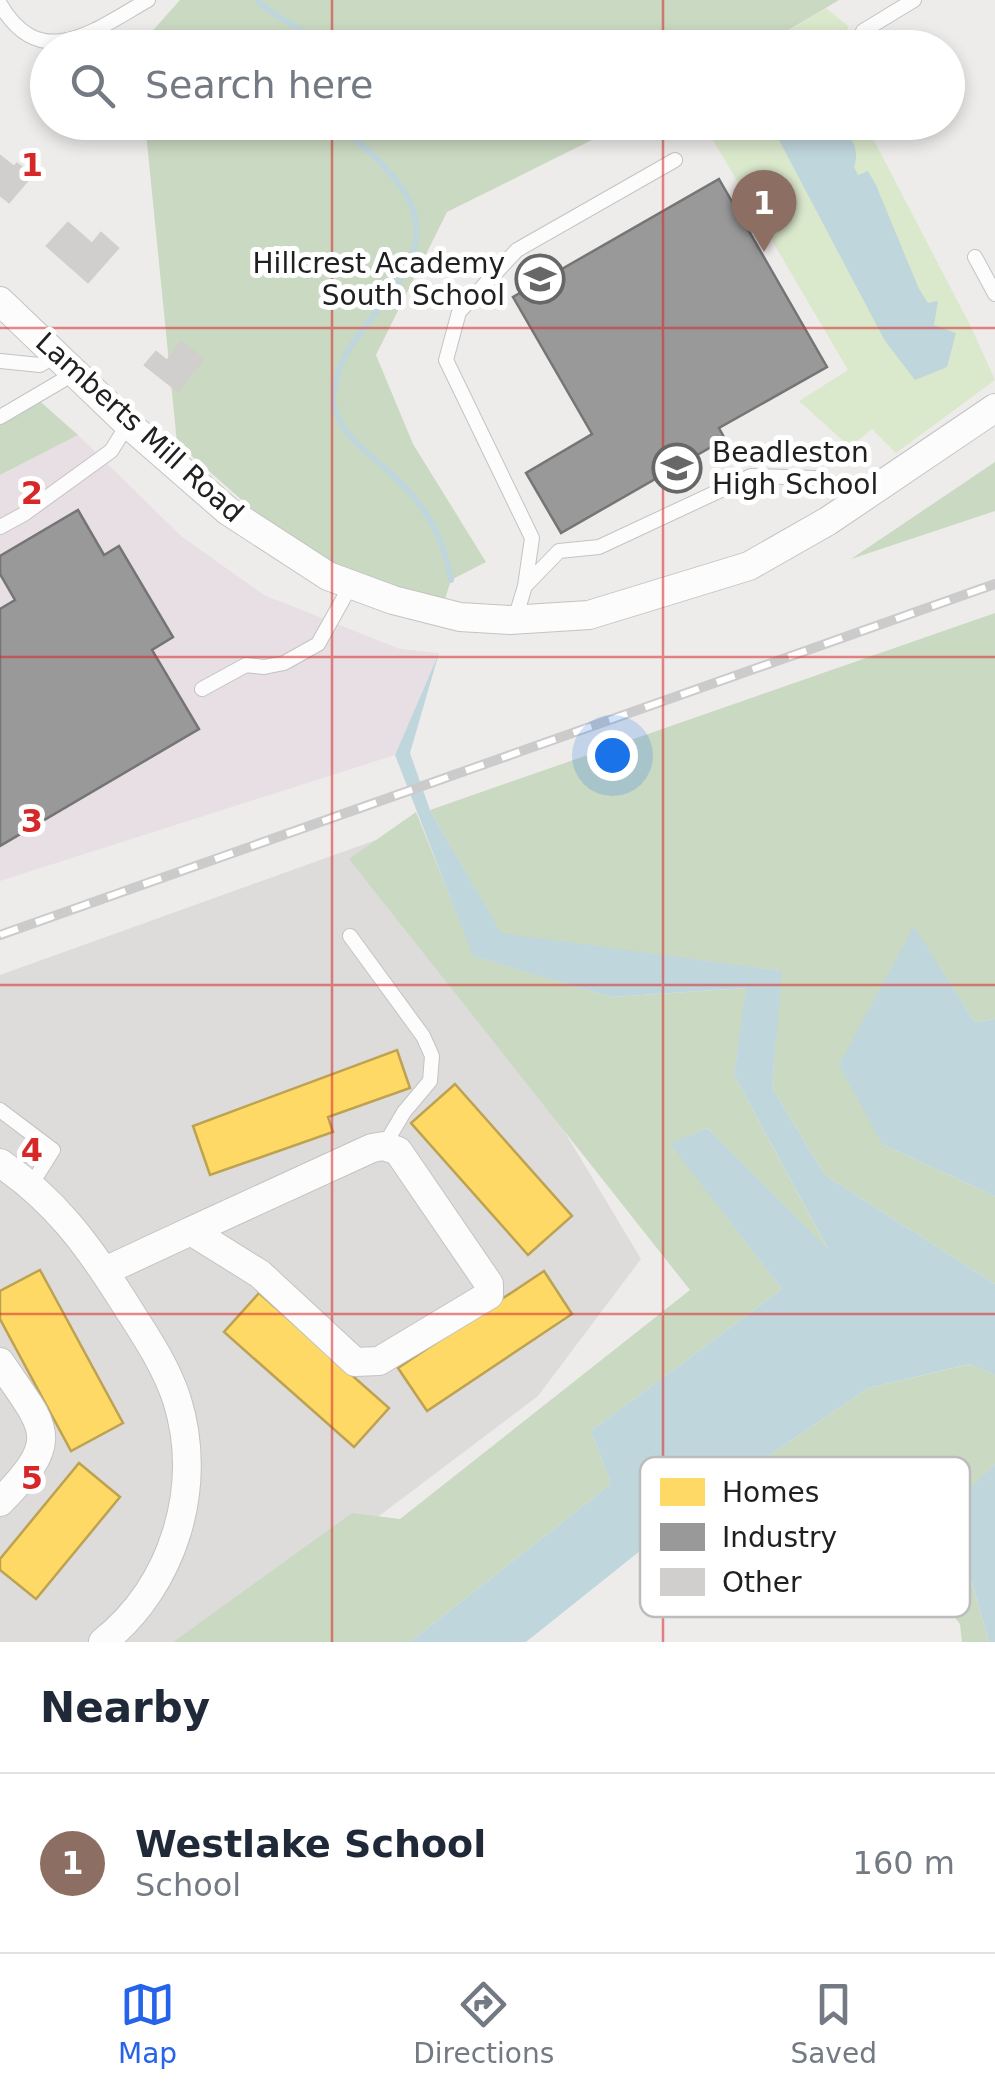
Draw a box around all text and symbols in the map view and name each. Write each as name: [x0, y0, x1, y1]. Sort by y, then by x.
search box: [30, 30, 965, 140]
icon: search: [65, 58, 120, 113]
text: Search here: [145, 63, 373, 107]
text: 1: [21, 146, 43, 184]
pin: 1: [732, 170, 796, 252]
place label: Hillcrest Academy South School: [253, 247, 505, 312]
school or university icon: Hillcrest Academy South School: [514, 253, 566, 305]
street label: Lamberts Mill Road: [29, 326, 250, 529]
place label: Beadleston High School: [712, 436, 878, 501]
school or university icon: Beadleston High School: [651, 442, 703, 494]
text: 2: [21, 474, 43, 512]
your location: [587, 730, 638, 781]
text: 3: [21, 802, 43, 840]
text: 4: [21, 1131, 43, 1169]
legend: [640, 1457, 970, 1617]
text: 5: [21, 1459, 43, 1497]
text: Homes: [722, 1476, 819, 1509]
text: Industry: [722, 1521, 837, 1554]
text: Other: [722, 1566, 802, 1599]
text: Nearby: [40, 1683, 210, 1732]
text: Westlake School: [135, 1822, 486, 1866]
text: 1: [61, 1844, 84, 1882]
text: 160 m: [853, 1844, 955, 1882]
text: School: [135, 1866, 241, 1904]
tab: Map: [118, 1977, 177, 2070]
tab: Directions: [413, 1977, 554, 2070]
tab: Saved: [790, 1977, 877, 2070]

